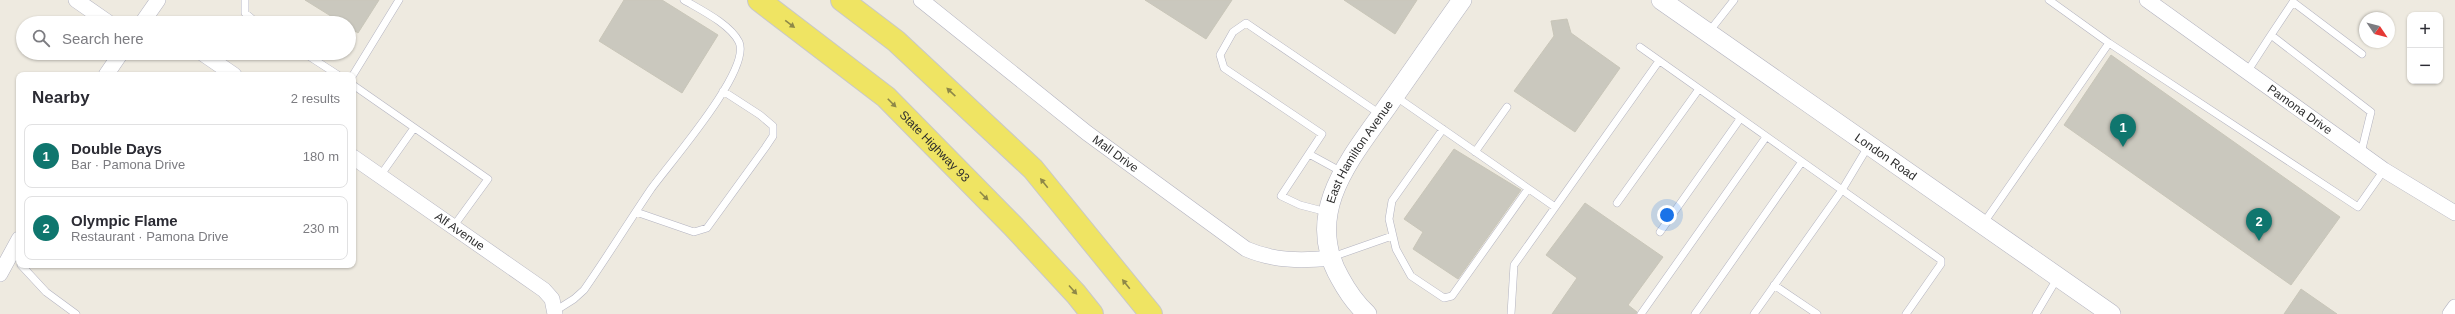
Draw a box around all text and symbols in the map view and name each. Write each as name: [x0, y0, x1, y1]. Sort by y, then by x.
north arrow: [2359, 12, 2395, 48]
map controls: [2407, 12, 2443, 84]
button: +: [2407, 12, 2443, 48]
search box: [16, 16, 356, 60]
one-way arrow: [784, 19, 795, 28]
icon: search: [30, 27, 52, 49]
text: Search here: [62, 30, 144, 47]
button: −: [2407, 48, 2443, 84]
street label: Pamona Drive: [2265, 82, 2335, 138]
text: Nearby: [32, 88, 90, 107]
one-way arrow: [946, 88, 956, 97]
text: 2 results: [291, 91, 340, 106]
one-way arrow: [887, 98, 897, 108]
street label: East Hamilton Avenue: [1324, 98, 1396, 205]
street label: State Highway 93: [897, 108, 973, 185]
pin: 1: [2110, 114, 2136, 147]
street label: London Road: [1852, 130, 1919, 183]
street label: Mall Drive: [1090, 132, 1141, 175]
text: Double Days: [71, 140, 162, 157]
text: 1: [42, 149, 50, 164]
text: 180 m: [303, 149, 339, 164]
text: Bar · Pamona Drive: [71, 157, 185, 172]
one-way arrow: [1040, 177, 1049, 188]
one-way arrow: [979, 191, 988, 201]
your location: [1657, 205, 1677, 225]
pin: 2: [2246, 208, 2272, 241]
street label: Alf Avenue: [432, 209, 487, 254]
text: Olympic Flame: [71, 212, 178, 229]
text: 2: [42, 221, 50, 236]
text: 230 m: [303, 221, 339, 236]
text: Restaurant · Pamona Drive: [71, 229, 229, 244]
one-way arrow: [1122, 278, 1131, 289]
one-way arrow: [1068, 285, 1077, 296]

